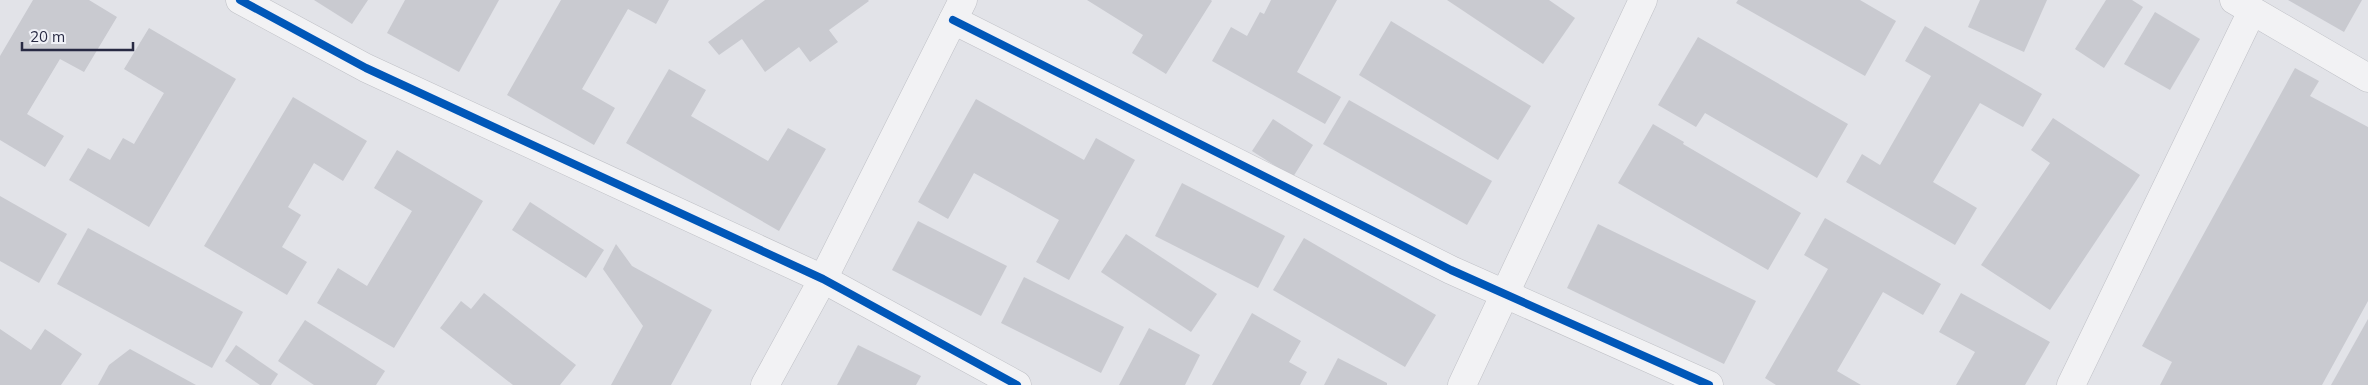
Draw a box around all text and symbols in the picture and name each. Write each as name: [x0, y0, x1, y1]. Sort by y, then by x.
scale bar: [22, 20, 134, 52]
text: 20 m: [30, 27, 65, 46]

